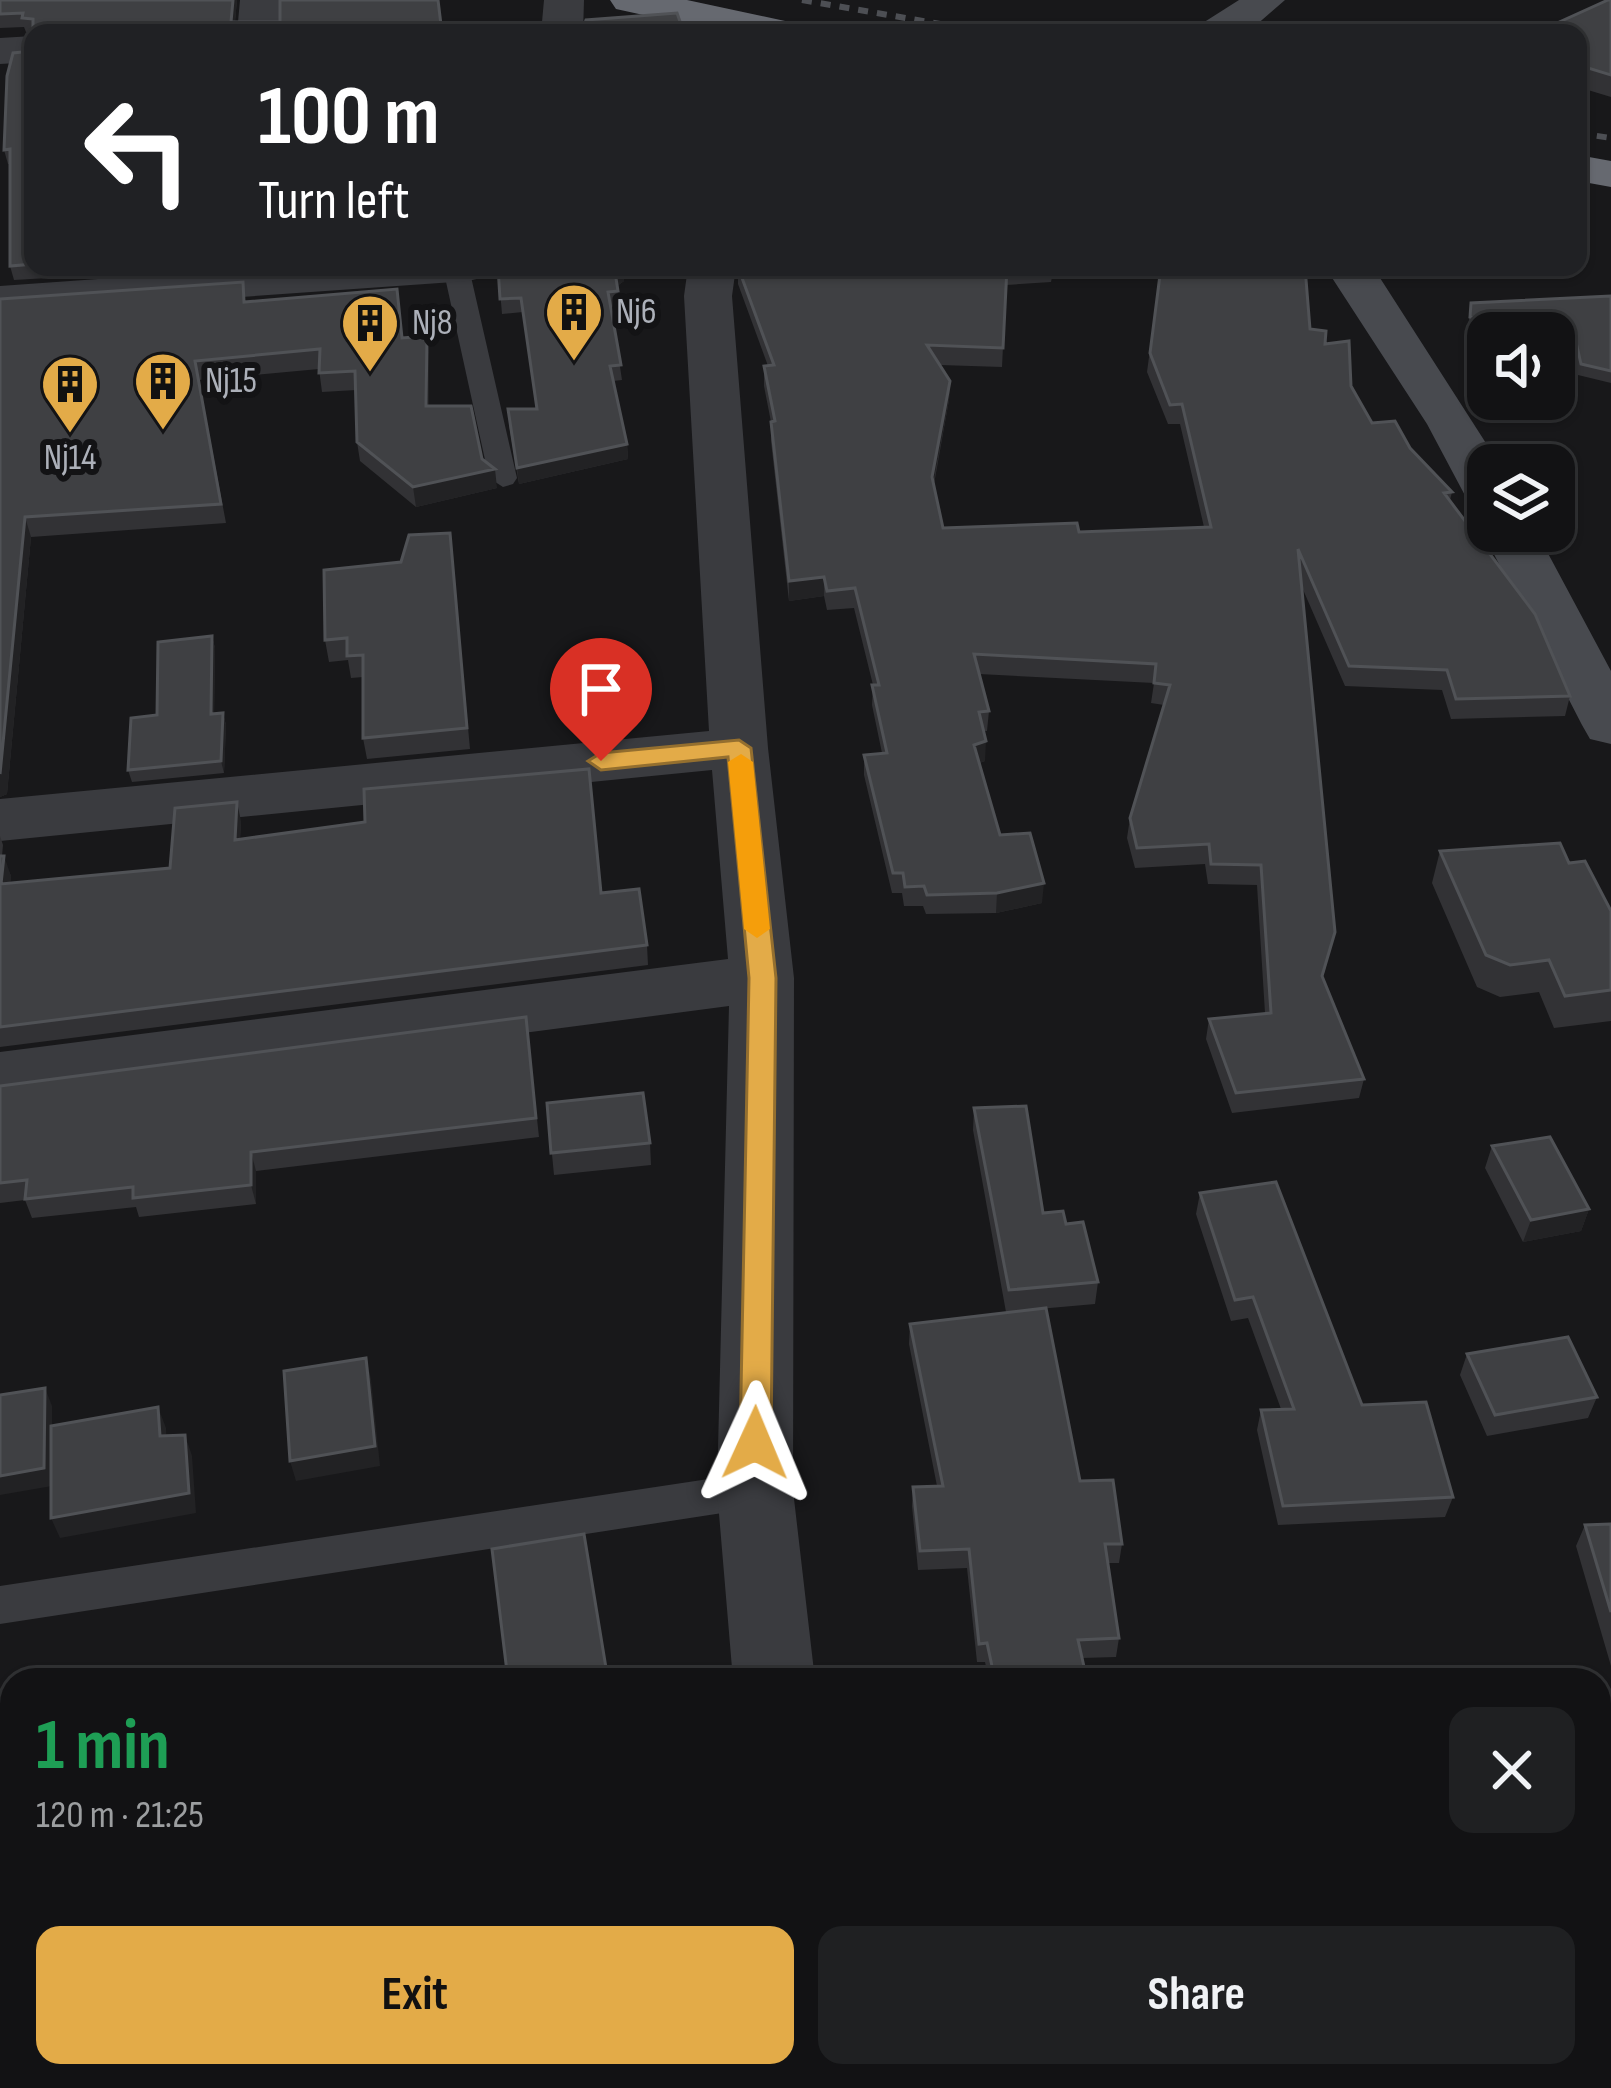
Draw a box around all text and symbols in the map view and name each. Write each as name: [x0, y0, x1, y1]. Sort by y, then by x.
text: 100 m: [258, 67, 440, 168]
icon: left: [60, 72, 216, 228]
text: Turn left: [258, 169, 410, 234]
building icon: Nj6: [543, 281, 605, 363]
place label: Nj6: [616, 291, 657, 334]
building icon: Nj8: [339, 292, 401, 374]
place label: Nj8: [412, 302, 453, 345]
map controls: [1467, 312, 1575, 552]
button: sound: [1467, 312, 1575, 420]
building icon: Nj15: [132, 350, 194, 432]
building icon: Nj14: [39, 353, 101, 435]
place label: Nj15: [205, 360, 257, 403]
place label: Nj14: [44, 437, 96, 480]
button: layers: [1467, 444, 1575, 552]
pin: [550, 638, 652, 761]
icon: arrive: [568, 656, 634, 722]
position arrow: [692, 1380, 818, 1506]
text: 1 min: [36, 1703, 170, 1790]
button: close: [1449, 1707, 1575, 1833]
text: 120 m · 21:25: [36, 1792, 204, 1839]
button: Exit: [36, 1926, 794, 2064]
button: Share: [818, 1926, 1575, 2064]

